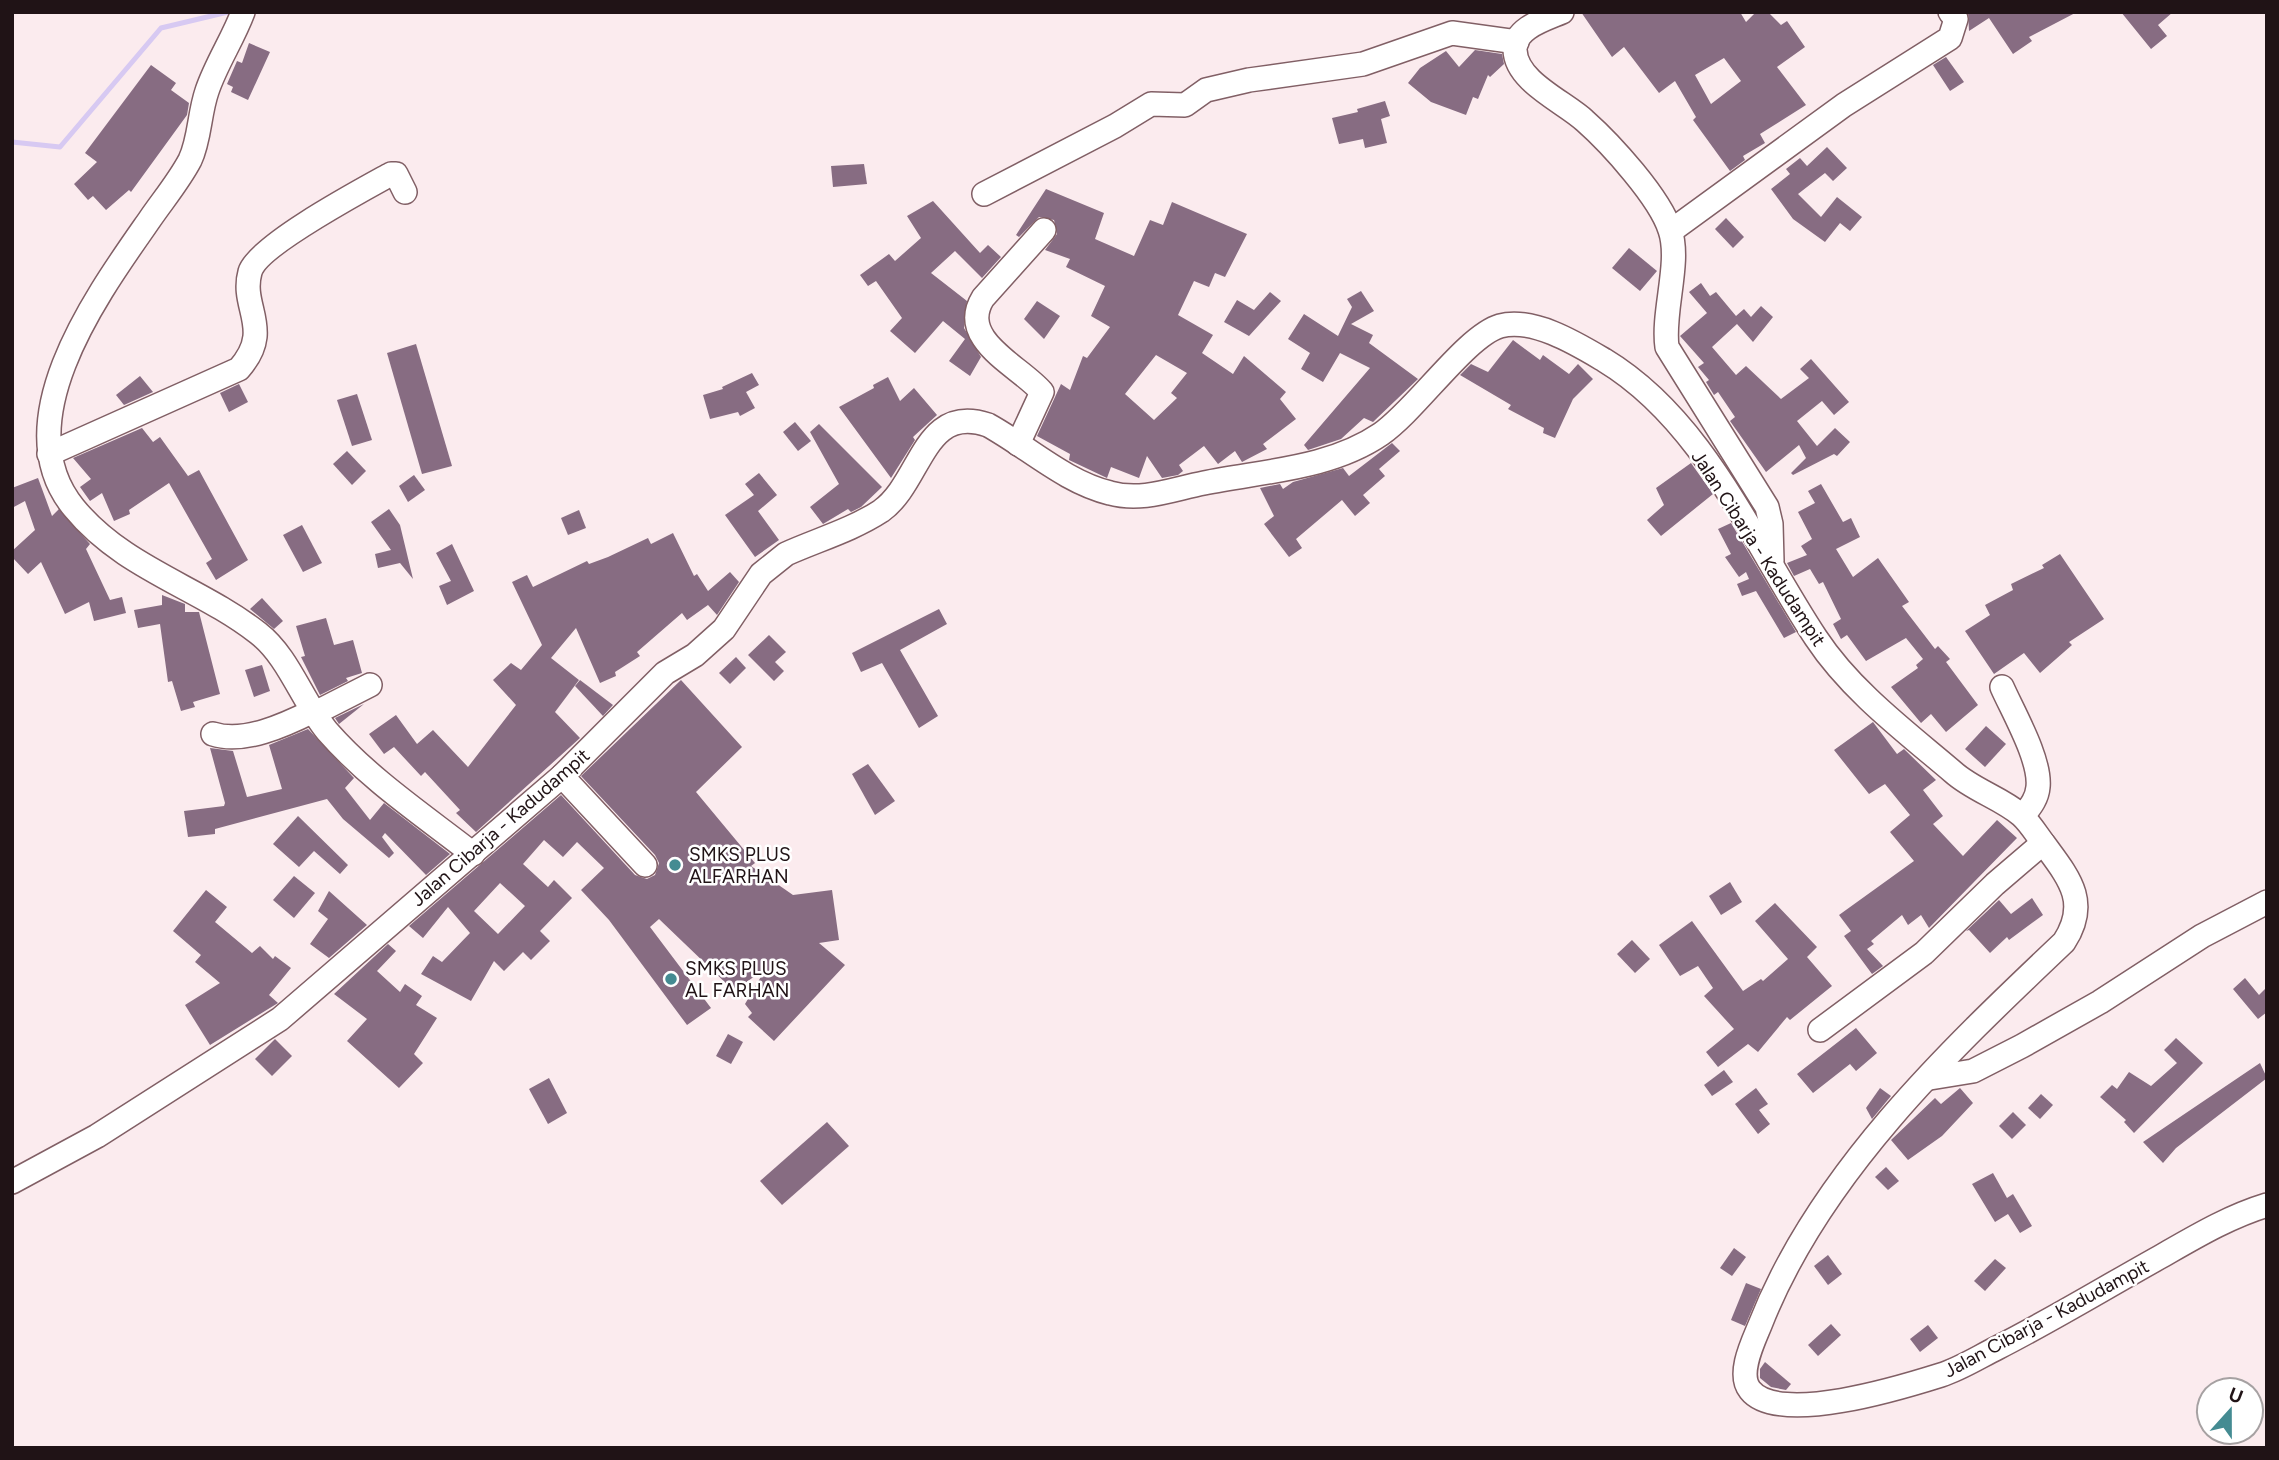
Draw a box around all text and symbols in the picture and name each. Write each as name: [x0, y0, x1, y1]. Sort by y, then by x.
street label: Jalan Cibarja - Kadudampit: [1687, 446, 1831, 650]
street label: Jalan Cibarja - Kadudampit: [406, 744, 594, 911]
place label: SMKS PLUS ALFARHAN: [689, 843, 791, 888]
marker: SMKS PLUS ALFARHAN: [667, 857, 683, 873]
place label: SMKS PLUS AL FARHAN: [685, 957, 789, 1002]
marker: SMKS PLUS AL FARHAN: [663, 971, 679, 987]
street label: Jalan Cibarja - Kadudampit: [1940, 1255, 2153, 1382]
north arrow: [2195, 1376, 2265, 1446]
text: U: [2226, 1382, 2246, 1409]

